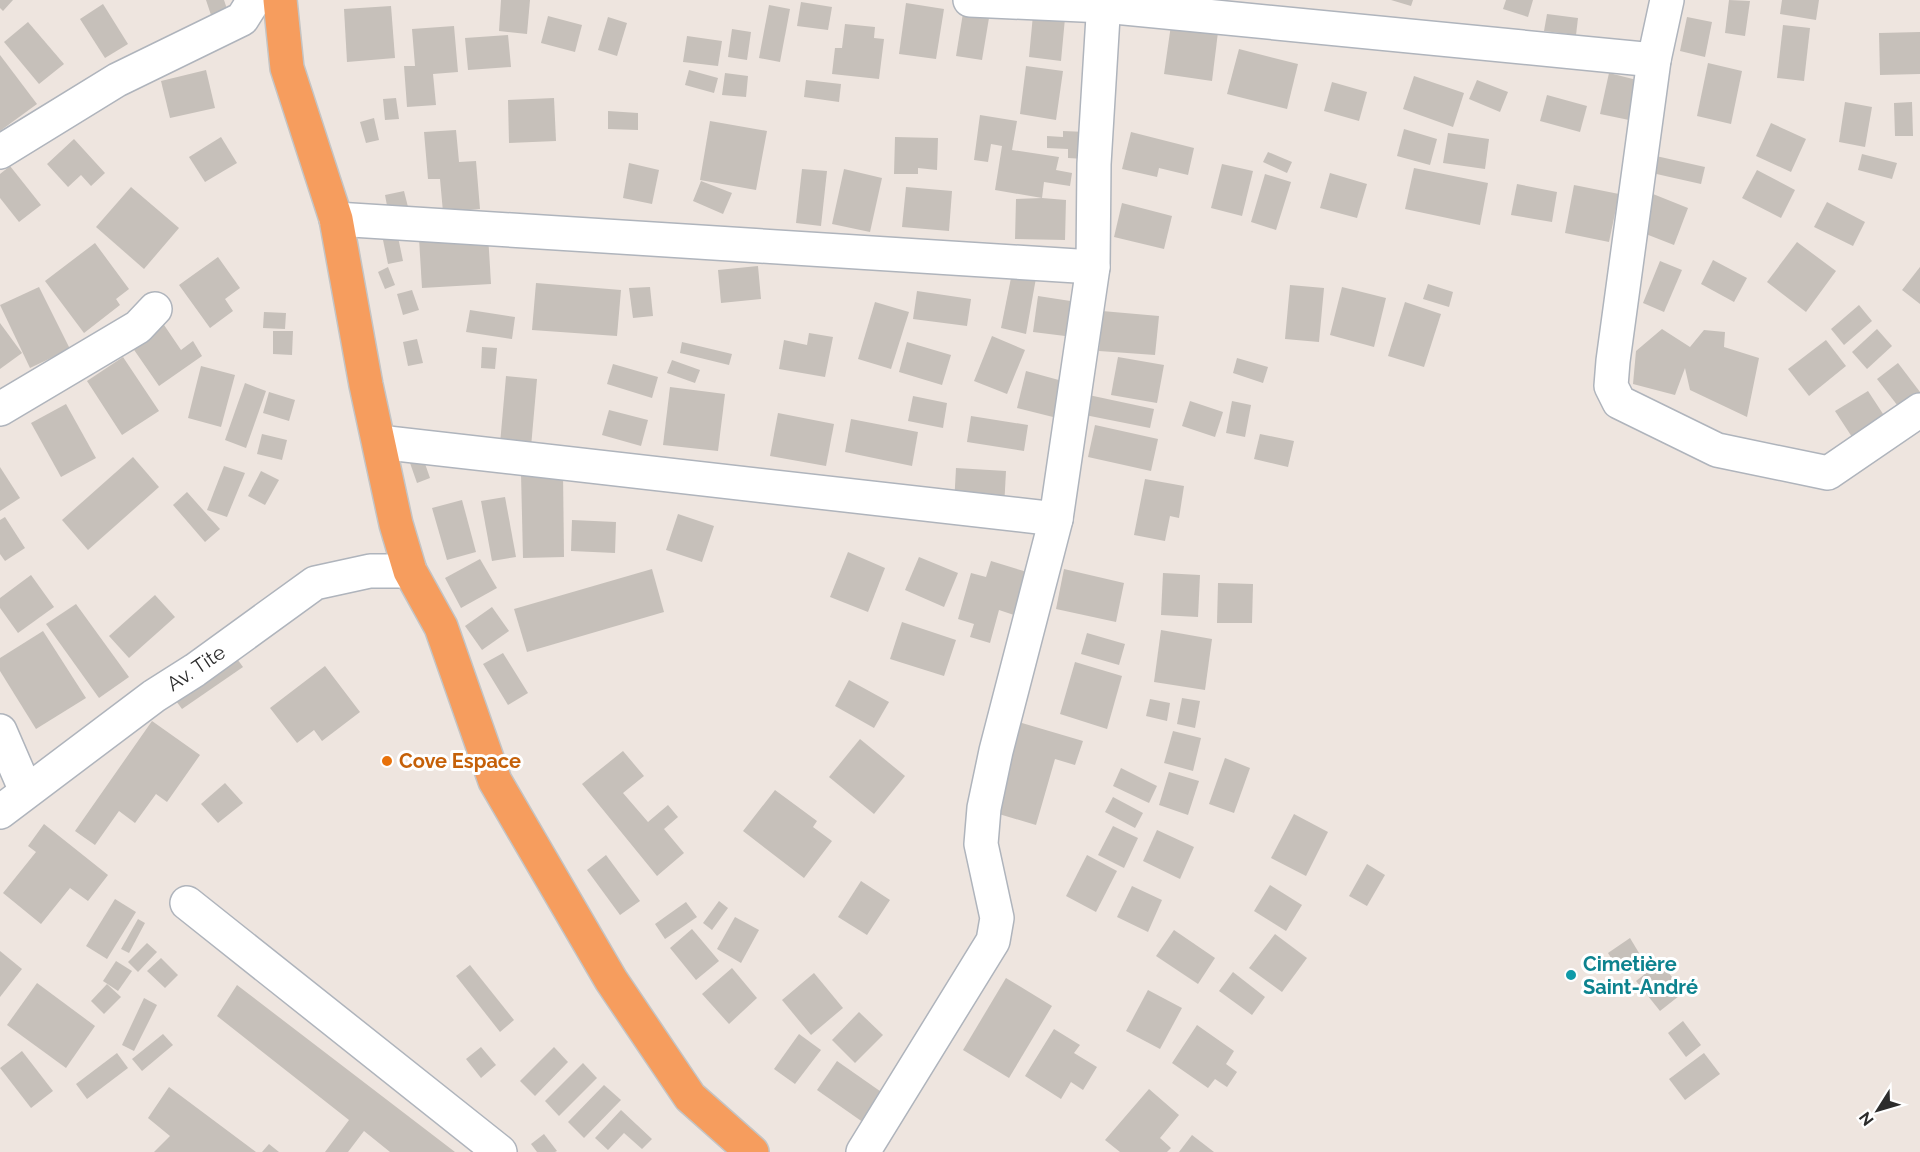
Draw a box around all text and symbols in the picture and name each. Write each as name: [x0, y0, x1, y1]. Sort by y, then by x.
street label: Av. Tite: [162, 640, 230, 696]
place label: Cove Espace: [399, 749, 521, 773]
marker: Cove Espace: [380, 754, 394, 768]
place label: Cimetière Saint-André: [1583, 952, 1698, 999]
marker: Cimetière Saint-André: [1564, 968, 1578, 982]
north arrow: [1848, 1080, 1908, 1140]
text: N: [1855, 1108, 1878, 1129]

